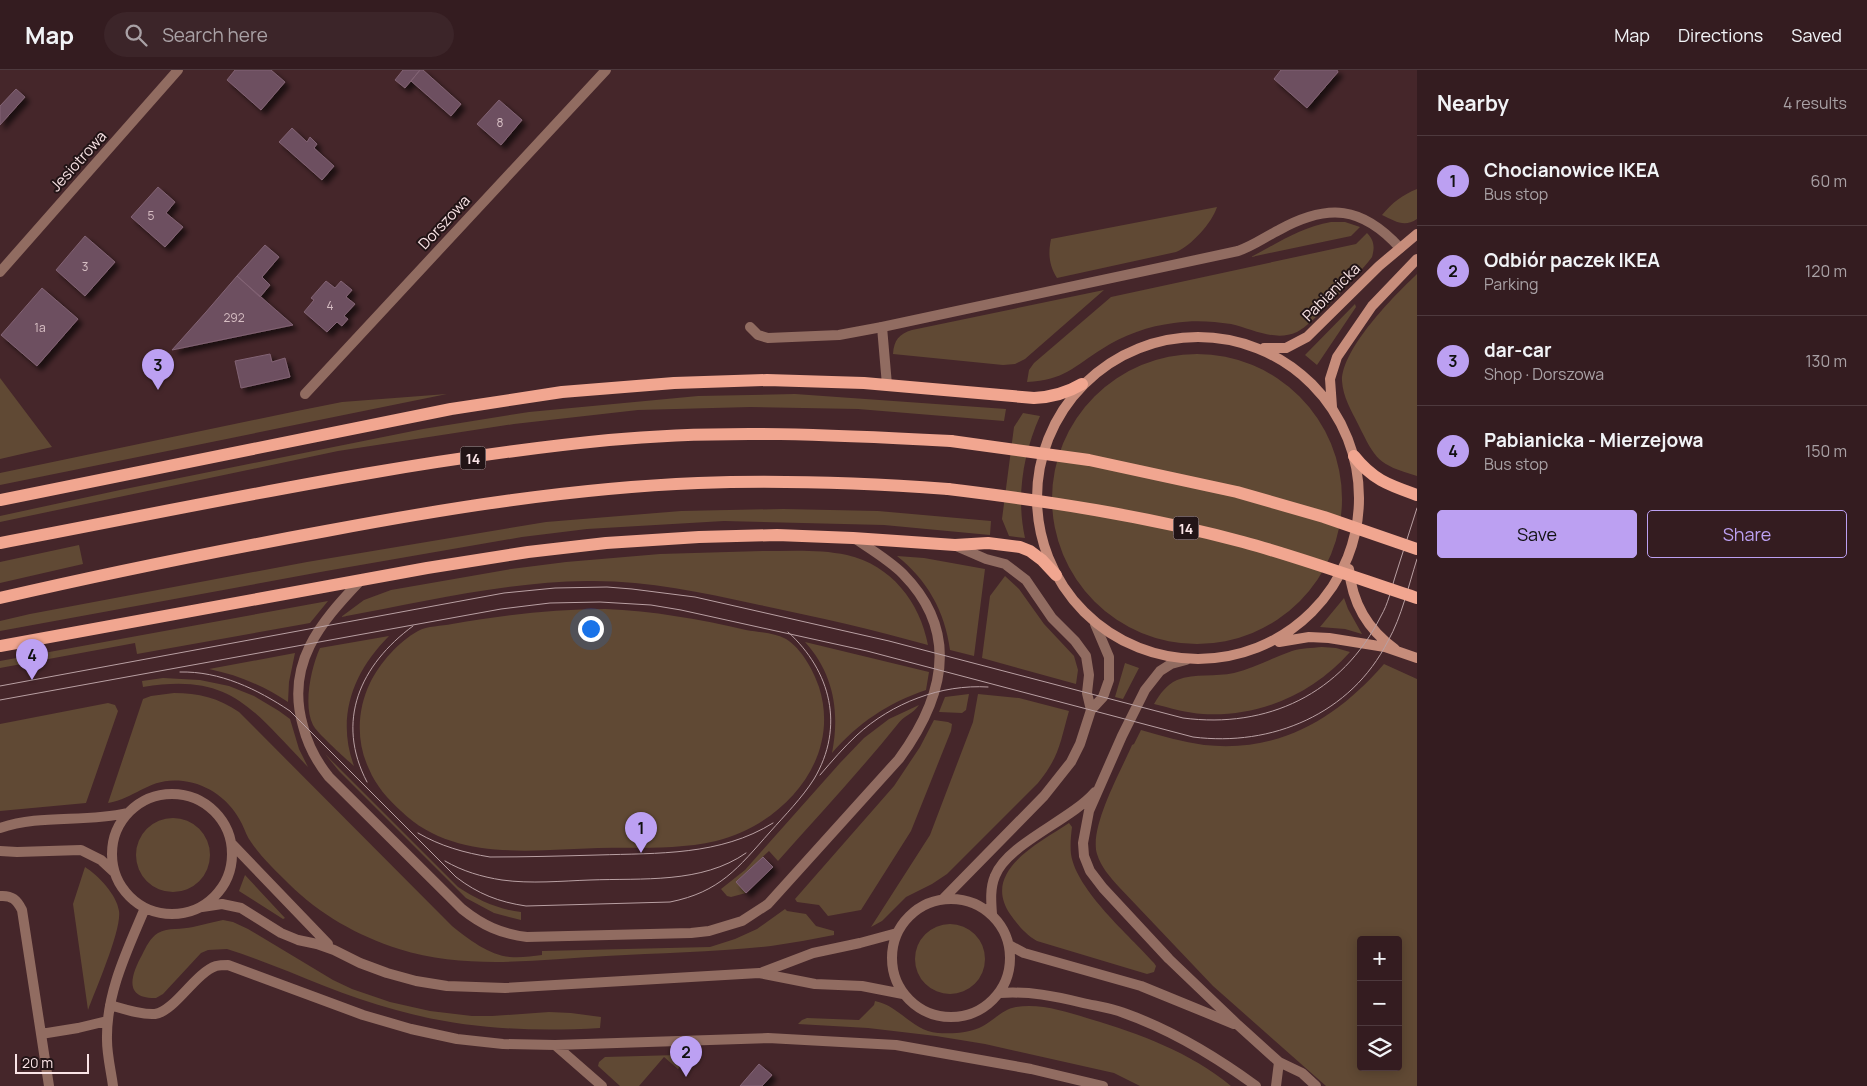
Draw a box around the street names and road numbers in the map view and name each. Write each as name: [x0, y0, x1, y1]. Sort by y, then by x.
street label: Jesiotrowa: [45, 126, 111, 196]
street label: Dorszowa: [413, 190, 475, 254]
street label: Pabianicka: [1297, 258, 1365, 326]
road number: 14: [460, 446, 486, 469]
road number: 14: [1174, 516, 1198, 539]

